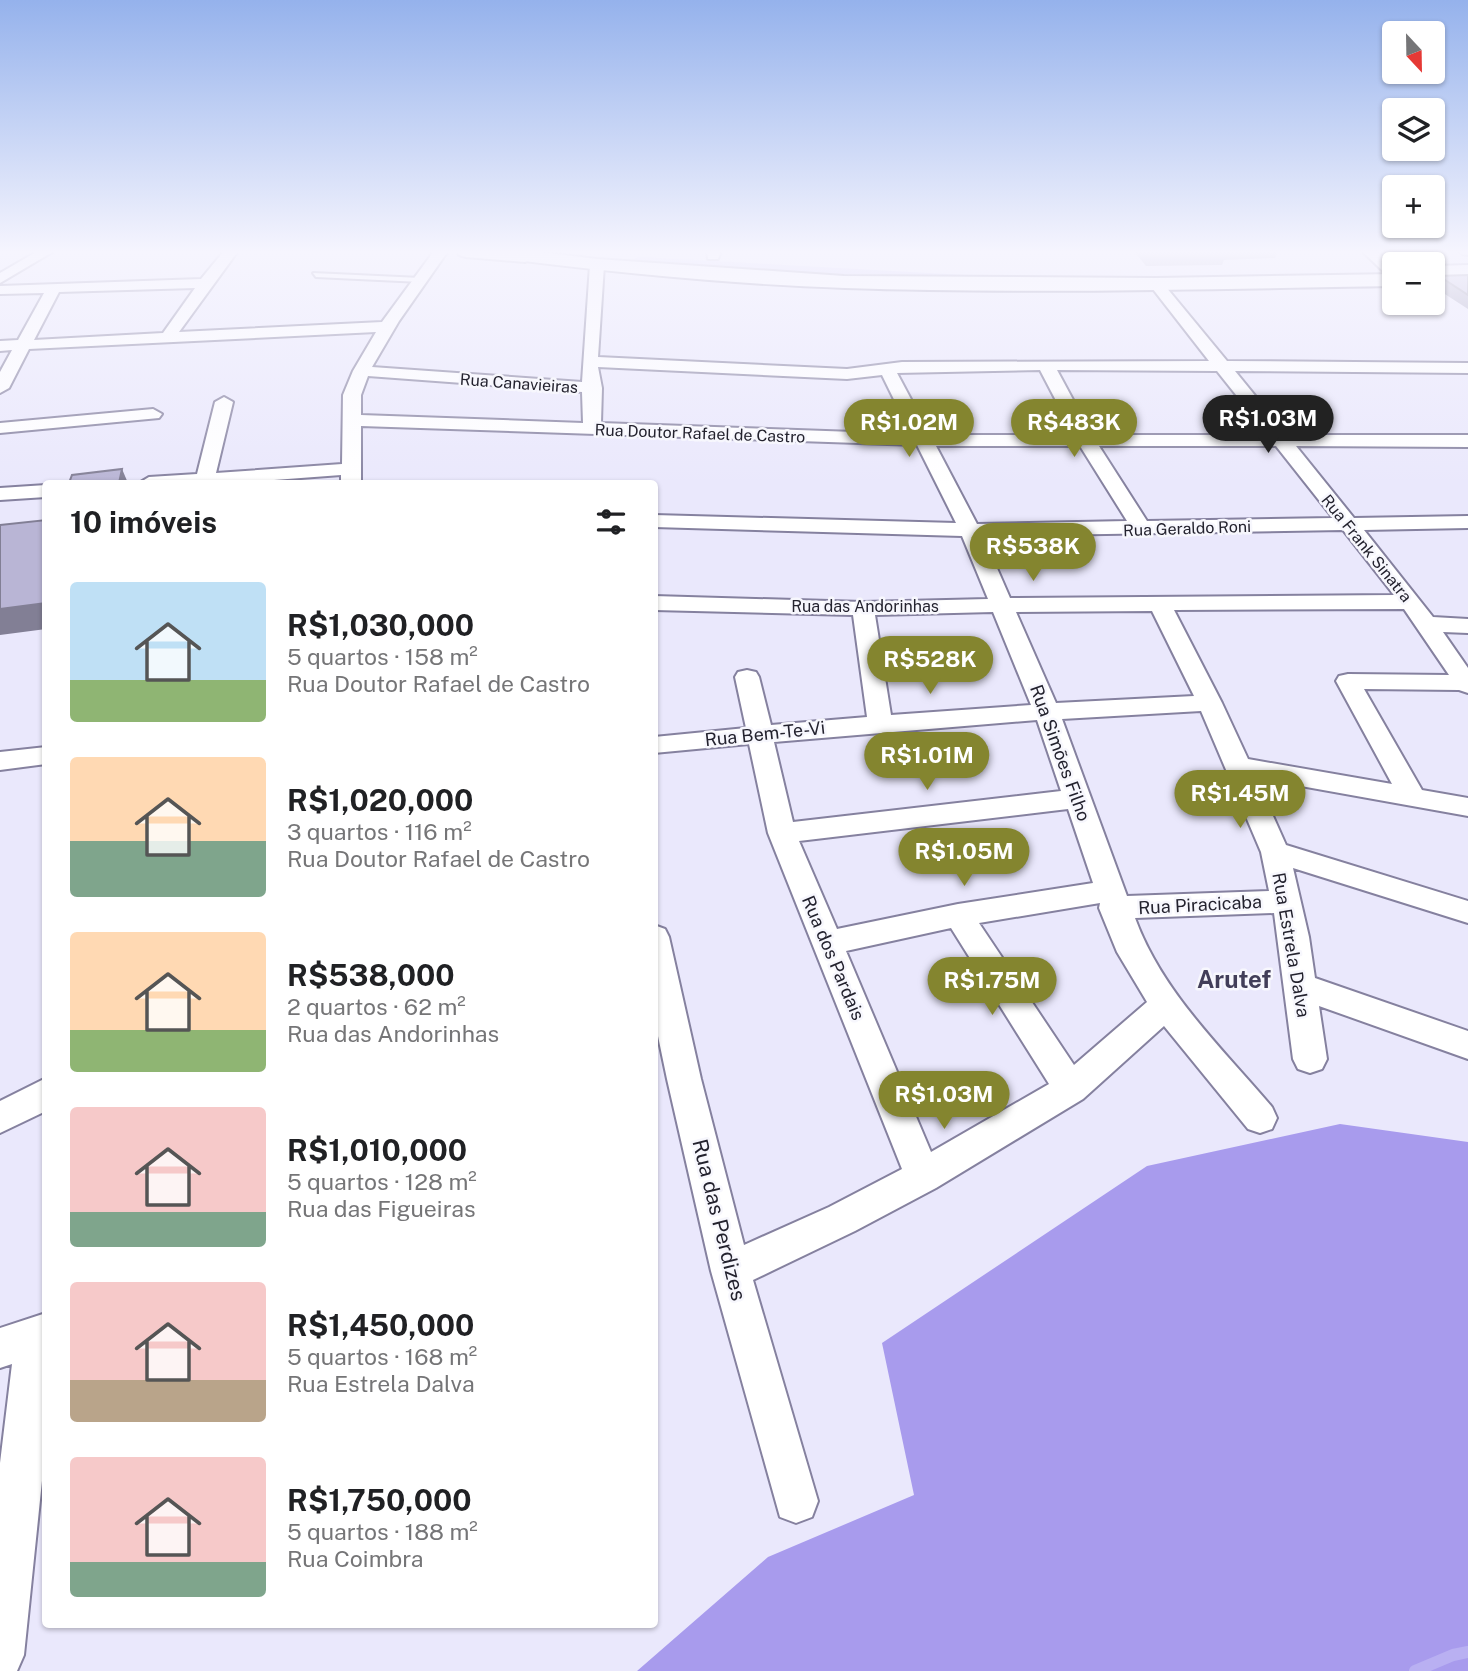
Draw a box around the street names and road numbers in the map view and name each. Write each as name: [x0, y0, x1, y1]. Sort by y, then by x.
street label: Rua Canavieiras: [459, 370, 579, 397]
street label: Rua Doutor Rafael de Castro: [594, 420, 806, 447]
street label: Rua Frank Sinatra: [1317, 491, 1416, 606]
street label: Rua Geraldo Roni: [1123, 517, 1251, 540]
street label: Rua das Andorinhas: [791, 597, 939, 616]
street label: Rua Simões Filho: [1026, 682, 1095, 824]
street label: Rua Bem-Te-Vi: [704, 717, 826, 750]
street label: Rua Estrela Dalva: [1268, 871, 1315, 1019]
street label: Rua Piracicaba: [1138, 891, 1262, 918]
street label: Rua dos Pardais: [798, 892, 869, 1023]
street label: Rua das Perdizes: [687, 1136, 752, 1303]

